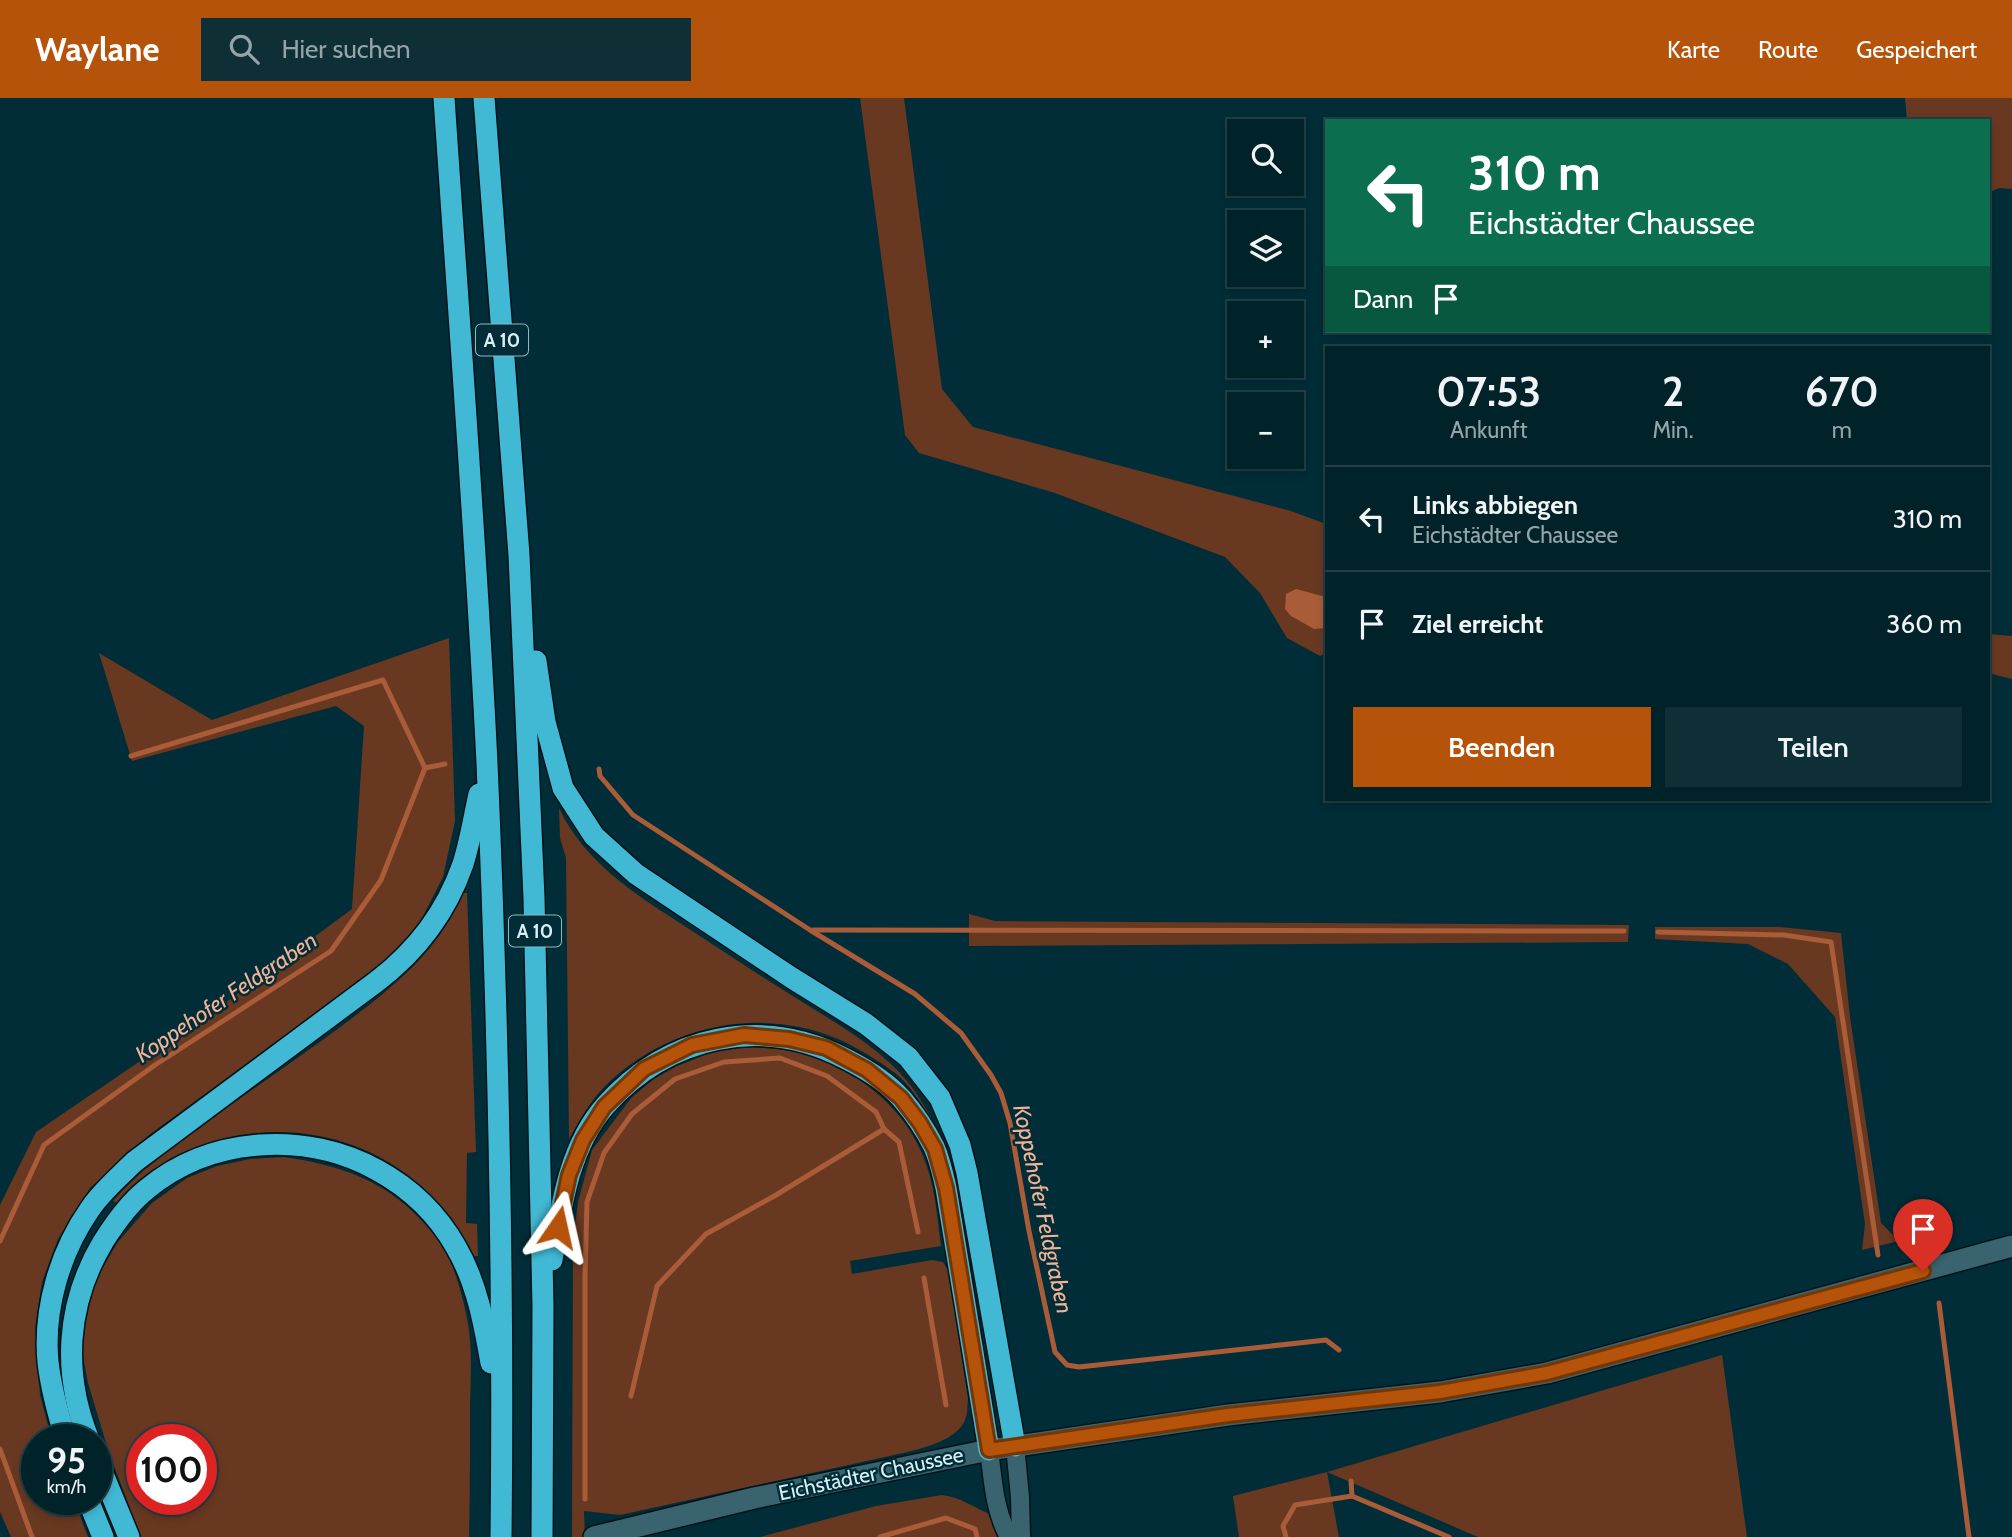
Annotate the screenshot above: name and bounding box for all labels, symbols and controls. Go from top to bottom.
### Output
search box [201,18,691,81]
text: Waylane [35,29,159,69]
icon: search [225,30,263,68]
text: Hier suchen [281,33,411,65]
text: Karte [1667,35,1720,64]
text: Route [1758,35,1818,64]
text: Gespeichert [1856,35,1977,64]
map controls [1227,119,1304,469]
button: search [1227,119,1304,196]
text: 310 m [1468,143,1601,202]
icon: left [1353,147,1444,238]
text: Eichstädter Chaussee [1468,203,1755,242]
button: layers [1227,210,1304,287]
icon: arrive [1427,280,1465,318]
text: Dann [1353,283,1413,315]
button: + [1227,301,1304,378]
road number: A 10 [476,324,528,356]
text: 07:53 [1436,365,1541,417]
text: 2 [1662,365,1684,417]
text: 670 [1805,365,1879,417]
button: − [1227,392,1304,469]
text: Ankunft [1450,416,1528,444]
text: Min. [1653,416,1693,444]
text: m [1832,416,1852,444]
text: Links abbiegen [1412,489,1578,521]
icon: left [1353,500,1391,538]
text: 310 m [1893,503,1962,535]
text: Eichstädter Chaussee [1412,521,1618,549]
icon: arrive [1353,605,1391,643]
text: Ziel erreicht [1412,608,1543,640]
text: 360 m [1886,608,1962,640]
button: Beenden [1353,707,1651,787]
button: Teilen [1665,707,1962,787]
road number: A 10 [509,916,561,946]
water label: Koppehofer Feldgraben [130,926,322,1068]
water label: Koppehofer Feldgraben [1007,1102,1079,1316]
position arrow [521,1190,595,1264]
pin [1893,1199,1953,1271]
icon: arrive [1904,1210,1942,1248]
speed limit sign: 100 [126,1424,217,1515]
text: 95 [47,1439,86,1482]
street label: Eichstädter Chaussee [776,1442,966,1505]
text: km/h [47,1476,86,1498]

